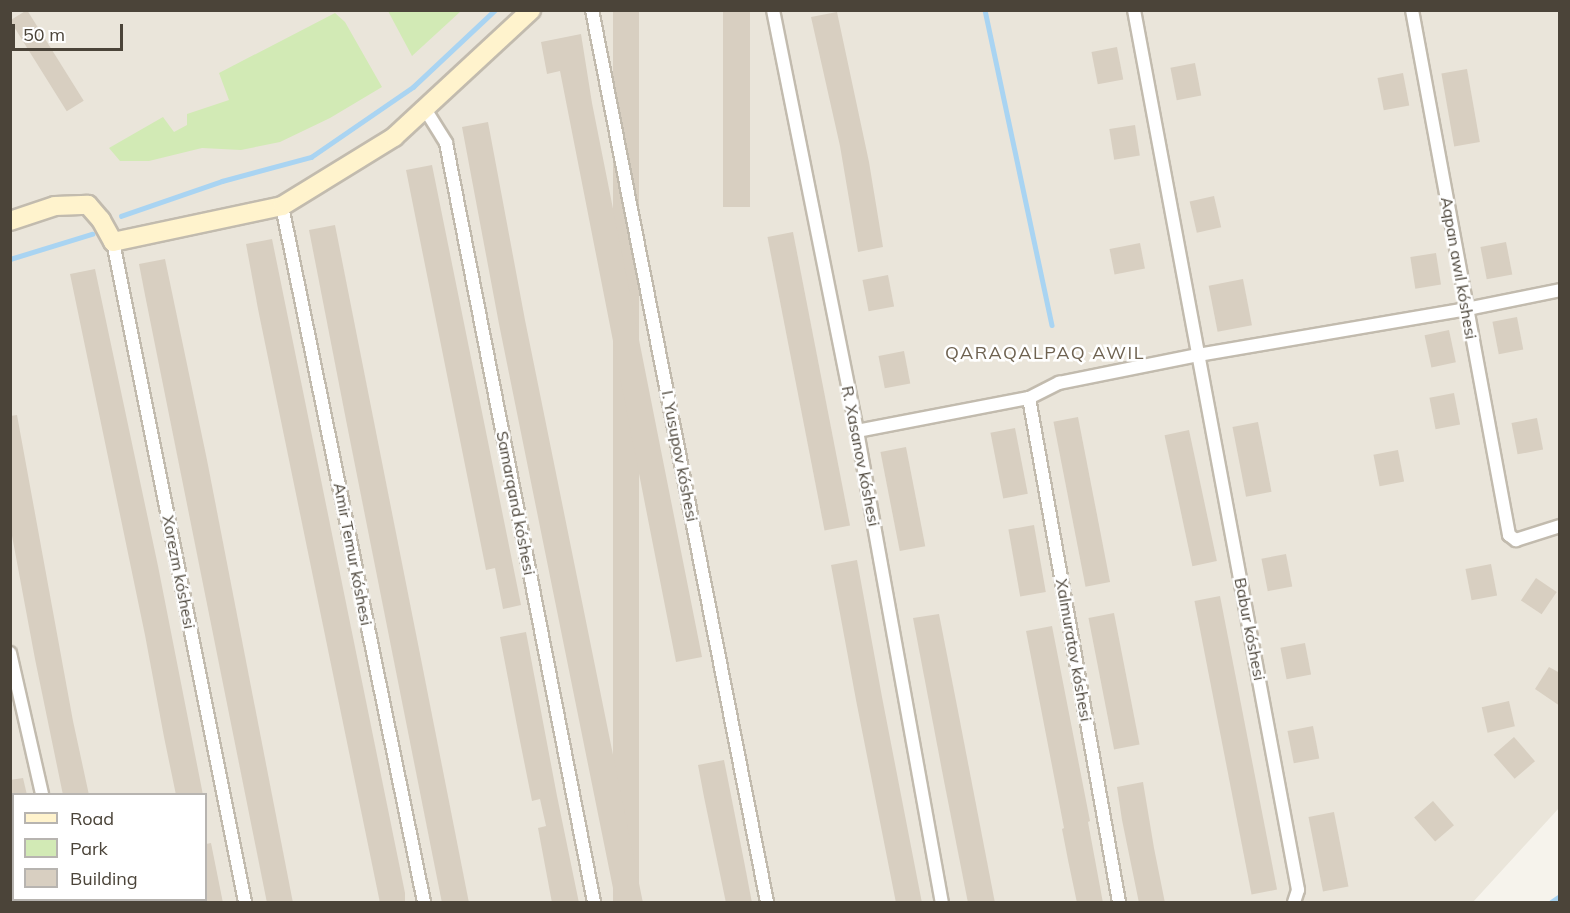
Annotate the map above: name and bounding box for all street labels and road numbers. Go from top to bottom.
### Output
street label: Aqpan awıl kóshesi [1437,195,1481,341]
street label: R. Xasanov kóshesi [838,384,884,528]
street label: I. Yusupov kóshesi [658,389,702,523]
street label: Samarqand kóshesi [493,429,539,577]
street label: Amir Temur kóshesi [330,481,376,627]
street label: Xorezm kóshesi [159,514,199,630]
street label: Babur kóshesi [1231,576,1269,682]
street label: Xalmuratov kóshesi [1052,577,1096,723]

